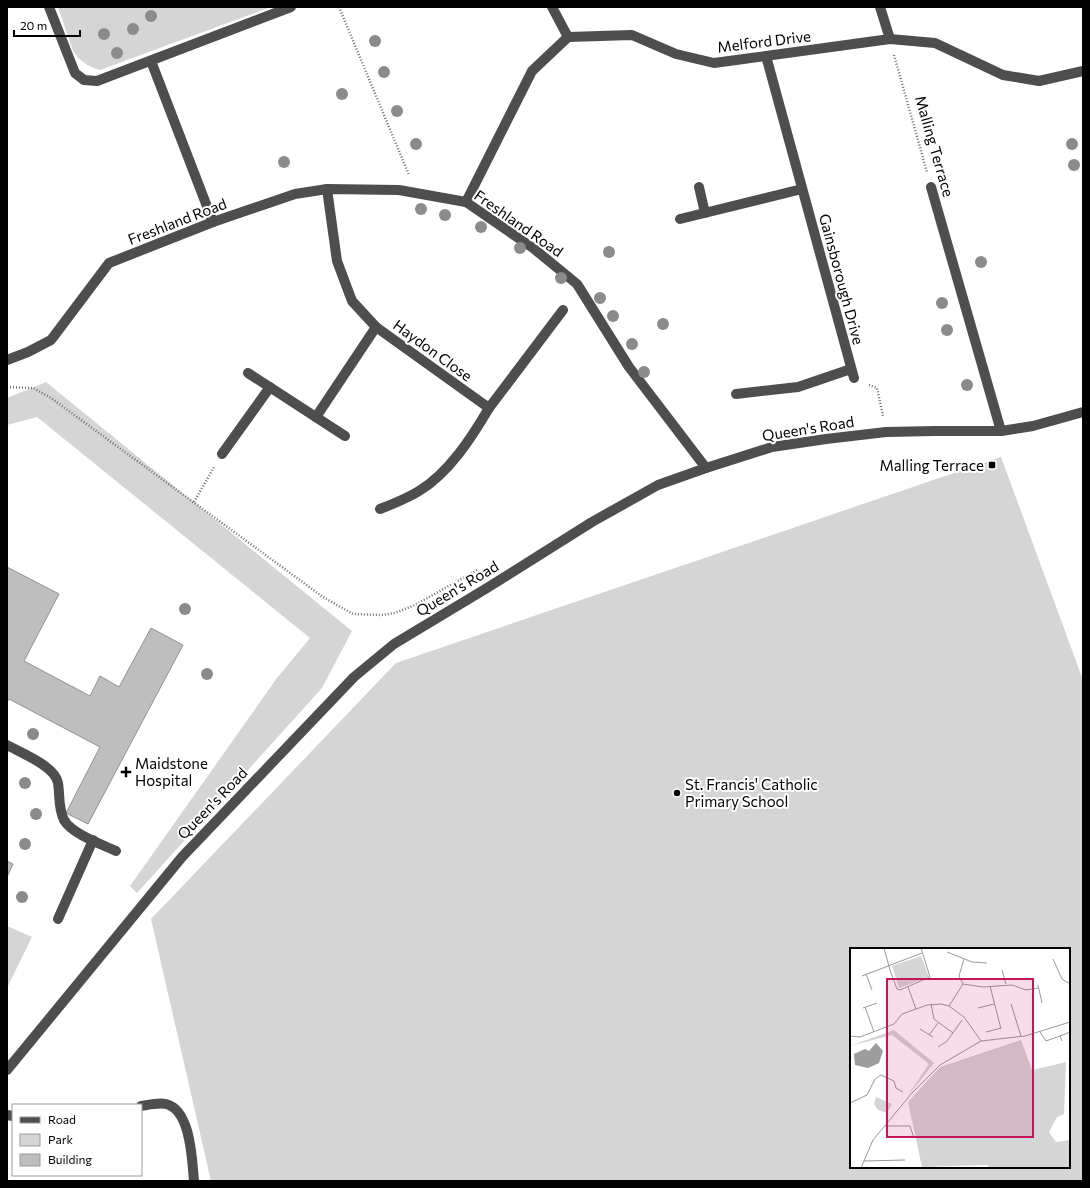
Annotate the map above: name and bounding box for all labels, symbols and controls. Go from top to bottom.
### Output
scale bar [14,12,80,38]
text: 20 m [20,18,47,32]
street label: Melford Drive [716,26,812,56]
street label: Malling Terrace [912,93,958,199]
street label: Freshland Road [471,186,567,260]
street label: Freshland Road [125,194,229,248]
street label: Gainsborough Drive [816,212,868,347]
street label: Haydon Close [390,315,476,385]
street label: Queen's Road [761,412,855,444]
place label: Malling Terrace [879,456,984,474]
marker: Malling Terrace [987,460,997,470]
street label: Queen's Road [413,556,501,620]
place label: Maidstone Hospital [135,754,208,789]
street label: Queen's Road [173,763,251,843]
marker: Maidstone Hospital [120,766,132,778]
place label: St. Francis' Catholic Primary School [685,775,818,810]
marker: St. Francis' Catholic Primary School [672,788,682,798]
inset map [850,948,1070,1168]
legend [12,1104,142,1176]
text: Road [48,1112,76,1126]
text: Park [48,1132,74,1146]
text: Building [48,1152,92,1166]

